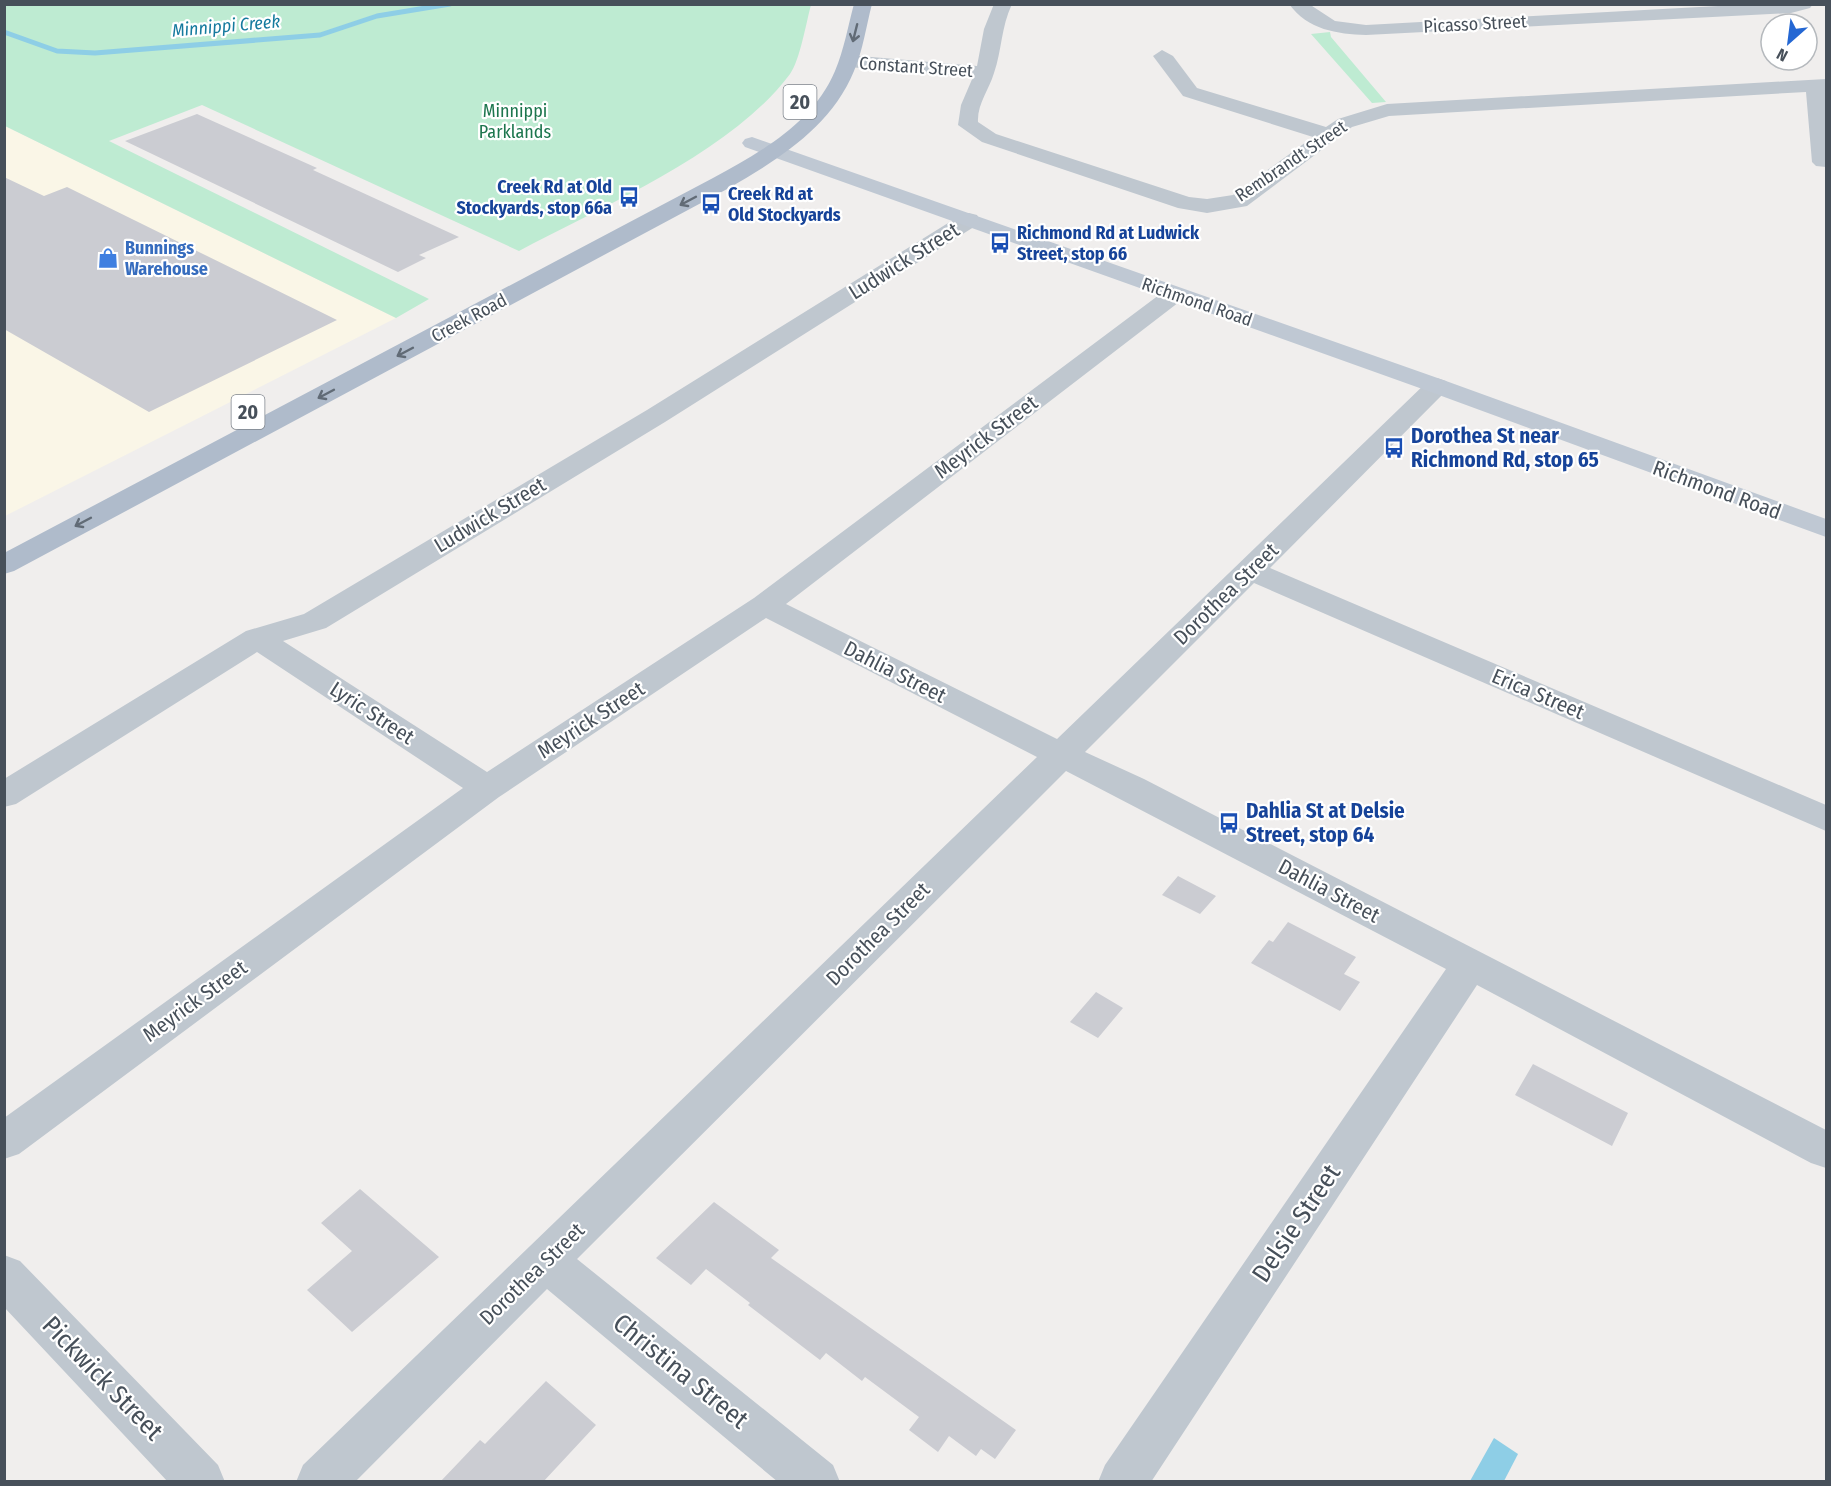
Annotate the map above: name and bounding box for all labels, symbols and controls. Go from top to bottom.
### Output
water label: Minnippi Creek [171,10,281,42]
street label: Picasso Street [1423,10,1527,38]
north arrow [1759,12,1819,72]
one-way arrow [849,23,861,42]
text: N [1773,44,1791,65]
street label: Constant Street [858,52,974,82]
road number: 20 [784,85,816,119]
park label: Minnippi Parklands [479,100,551,143]
street label: Rembrandt Street [1231,115,1351,206]
place label: Creek Rd at Old Stockyards, stop 66a [456,176,612,219]
place label: Creek Rd at Old Stockyards [728,183,841,226]
bus stop icon: Creek Rd at Old Stockyards, stop 66a [617,185,641,209]
bus stop icon: Creek Rd at Old Stockyards [699,192,723,216]
one-way arrow [679,196,697,207]
street label: Ludwick Street [844,217,964,305]
place label: Richmond Rd at Ludwick Street, stop 66 [1017,222,1200,265]
bus stop icon: Richmond Rd at Ludwick Street, stop 66 [988,231,1012,255]
place label: Bunnings Warehouse [125,237,208,280]
shop icon: Bunnings Warehouse [96,246,120,270]
street label: Richmond Road [1139,273,1255,331]
street label: Creek Road [427,289,511,347]
one-way arrow [397,346,414,358]
one-way arrow [317,389,335,400]
street label: Meyrick Street [929,390,1043,484]
road number: 20 [232,395,264,429]
place label: Dorothea St near Richmond Rd, stop 65 [1411,423,1599,473]
bus stop icon: Dorothea St near Richmond Rd, stop 65 [1382,436,1406,460]
street label: Richmond Road [1649,455,1785,525]
street label: Ludwick Street [429,471,551,558]
one-way arrow [75,517,93,528]
street label: Dorothea Street [1168,537,1284,651]
street label: Dahlia Street [840,635,950,709]
street label: Erica Street [1488,663,1588,725]
street label: Lyric Street [325,676,419,750]
street label: Meyrick Street [533,676,650,764]
place label: Dahlia St at Delsie Street, stop 64 [1246,798,1405,848]
bus stop icon: Dahlia St at Delsie Street, stop 64 [1217,811,1241,835]
street label: Dahlia Street [1274,853,1384,929]
street label: Dorothea Street [821,877,935,991]
street label: Meyrick Street [138,954,252,1048]
street label: Delsie Street [1246,1158,1347,1288]
street label: Dorothea Street [474,1217,590,1331]
street label: Christina Street [607,1307,755,1436]
street label: Pickwick Street [36,1310,170,1447]

